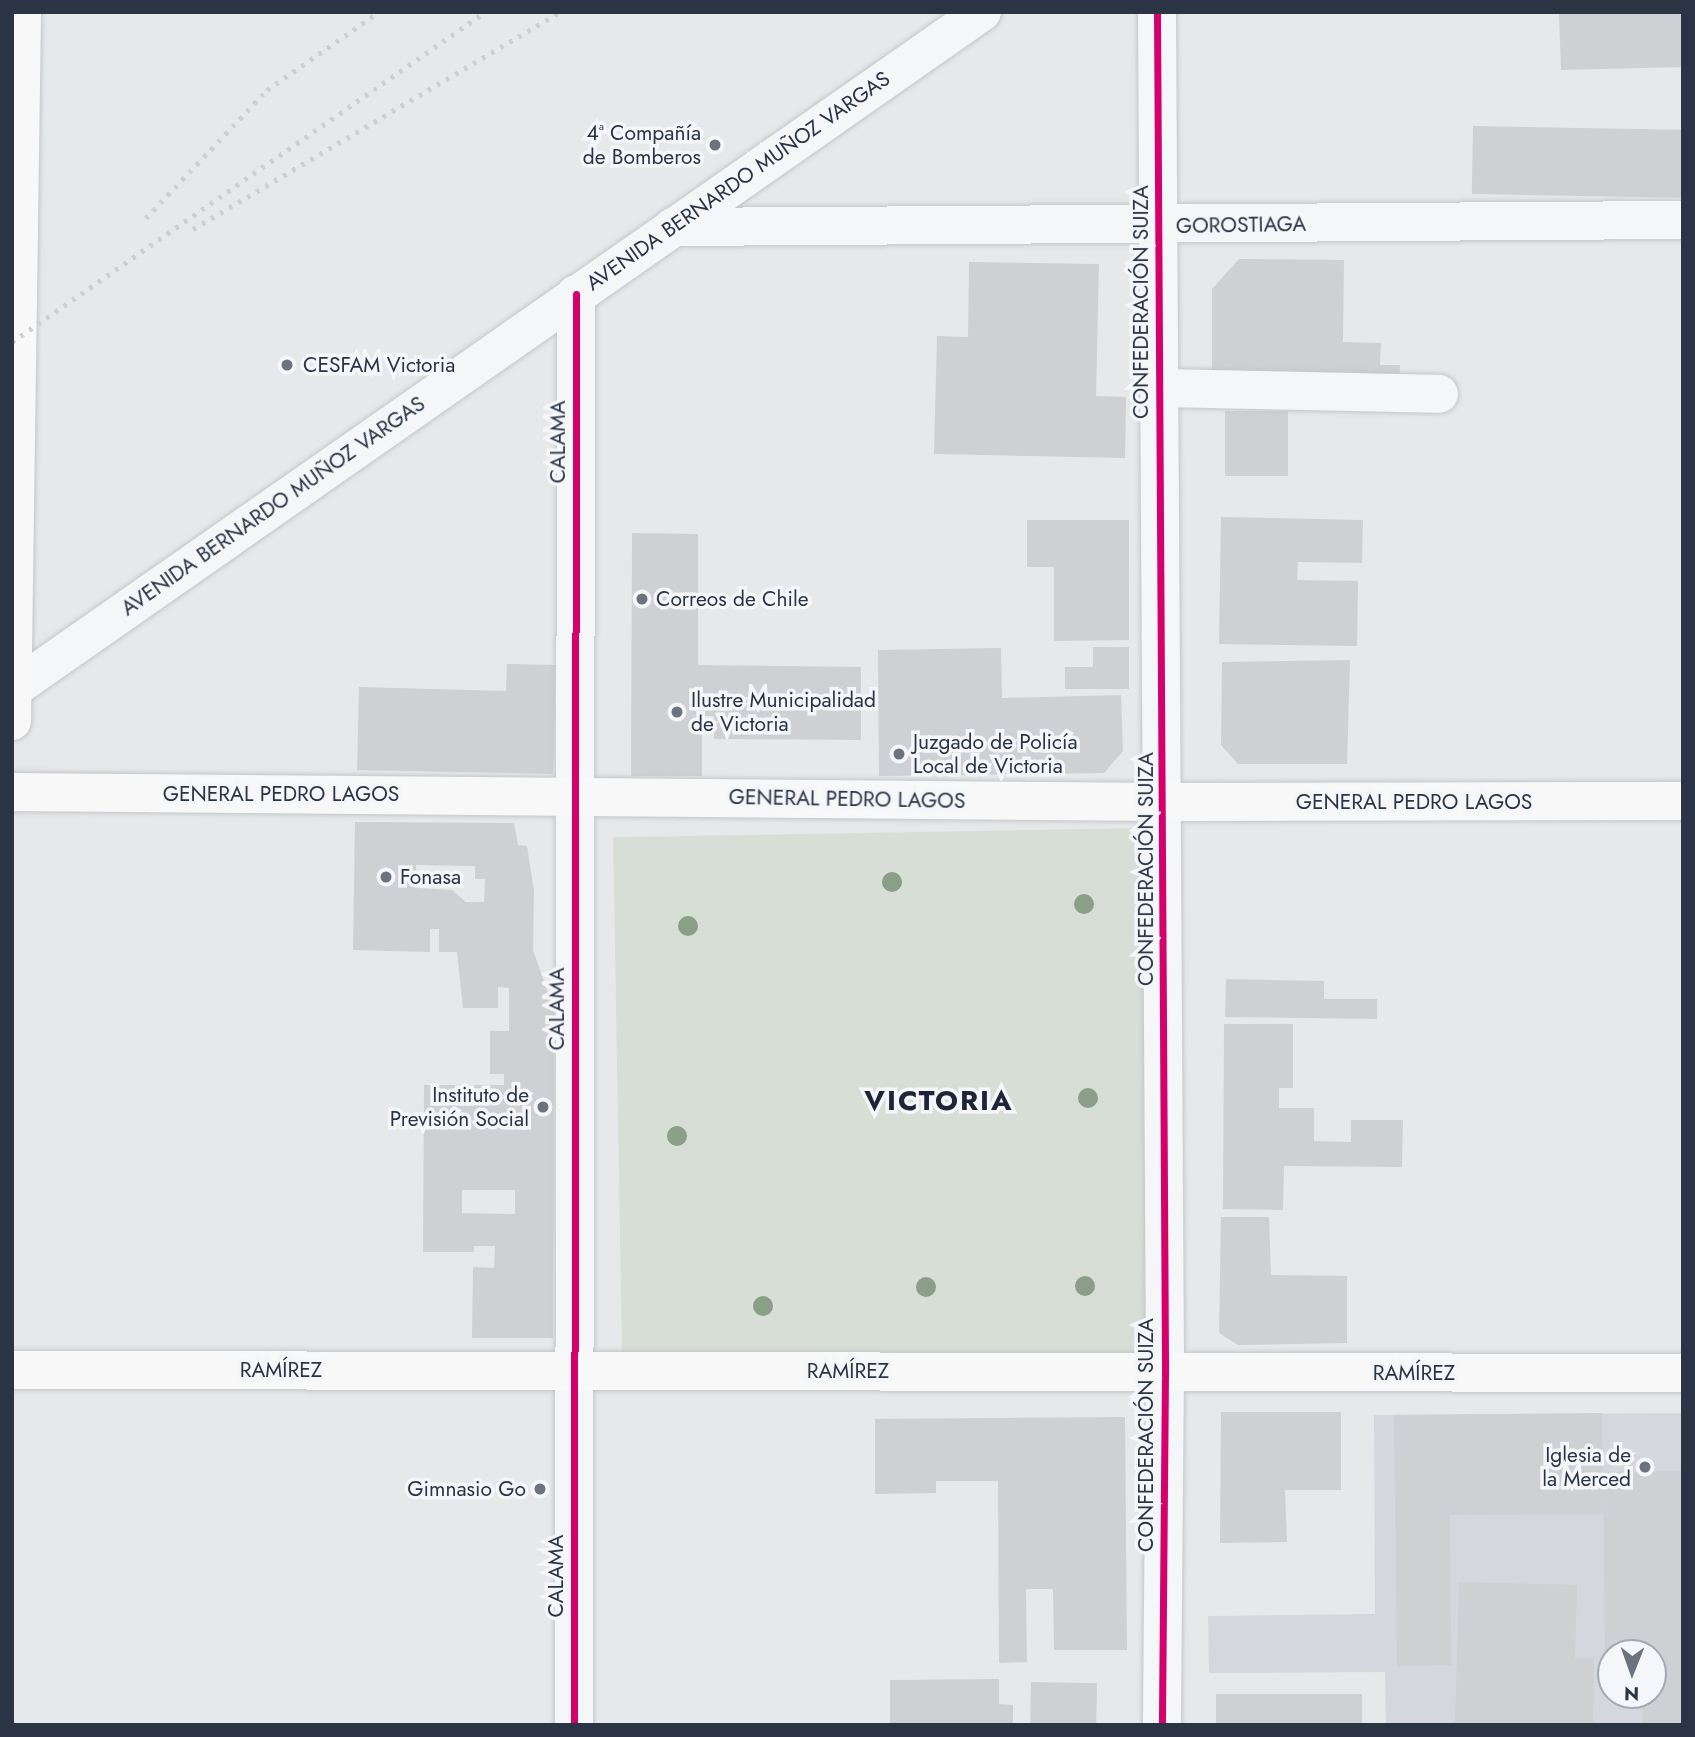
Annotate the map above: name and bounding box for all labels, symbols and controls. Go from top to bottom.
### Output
street label: AVENIDA BERNARDO MUÑOZ VARGAS [581,66,895,296]
place label: 4ª Compañía de Bomberos [583,120,701,170]
marker: 4ª Compañía de Bomberos [707,137,723,153]
street label: CONFEDERACIÓN SUIZA [1128,185,1154,419]
street label: GOROSTIAGA [1176,211,1306,239]
place label: CESFAM Victoria [303,352,455,378]
marker: CESFAM Victoria [277,355,297,375]
street label: AVENIDA BERNARDO MUÑOZ VARGAS [116,391,430,621]
street label: CALAMA [545,401,571,483]
place label: Correos de Chile [656,586,809,612]
marker: Correos de Chile [634,591,650,607]
place label: Ilustre Municipalidad de Victoria [691,687,876,737]
marker: Ilustre Municipalidad de Victoria [669,704,685,720]
place label: Juzgado de Policía Local de Victoria [913,729,1078,779]
marker: Juzgado de Policía Local de Victoria [891,746,907,762]
street label: CONFEDERACIÓN SUIZA [1133,752,1159,986]
street label: GENERAL PEDRO LAGOS [163,781,399,807]
street label: GENERAL PEDRO LAGOS [728,784,966,814]
street label: GENERAL PEDRO LAGOS [1296,789,1532,815]
place label: Fonasa [400,864,461,890]
marker: Fonasa [378,869,394,885]
street label: CALAMA [544,968,570,1050]
place label: Instituto de Previsión Social [390,1082,529,1132]
district label: VICTORIA [865,1084,1013,1118]
marker: Instituto de Previsión Social [535,1099,551,1115]
street label: CONFEDERACIÓN SUIZA [1133,1318,1159,1552]
street label: RAMÍREZ [240,1357,322,1383]
street label: RAMÍREZ [807,1358,889,1384]
street label: RAMÍREZ [1373,1360,1455,1386]
place label: Iglesia de la Merced [1542,1442,1631,1492]
marker: Iglesia de la Merced [1637,1459,1653,1475]
place label: Gimnasio Go [407,1476,526,1502]
marker: Gimnasio Go [532,1481,548,1497]
street label: CALAMA [543,1535,569,1617]
north arrow [1597,1639,1667,1709]
text: N [1624,1680,1639,1707]

